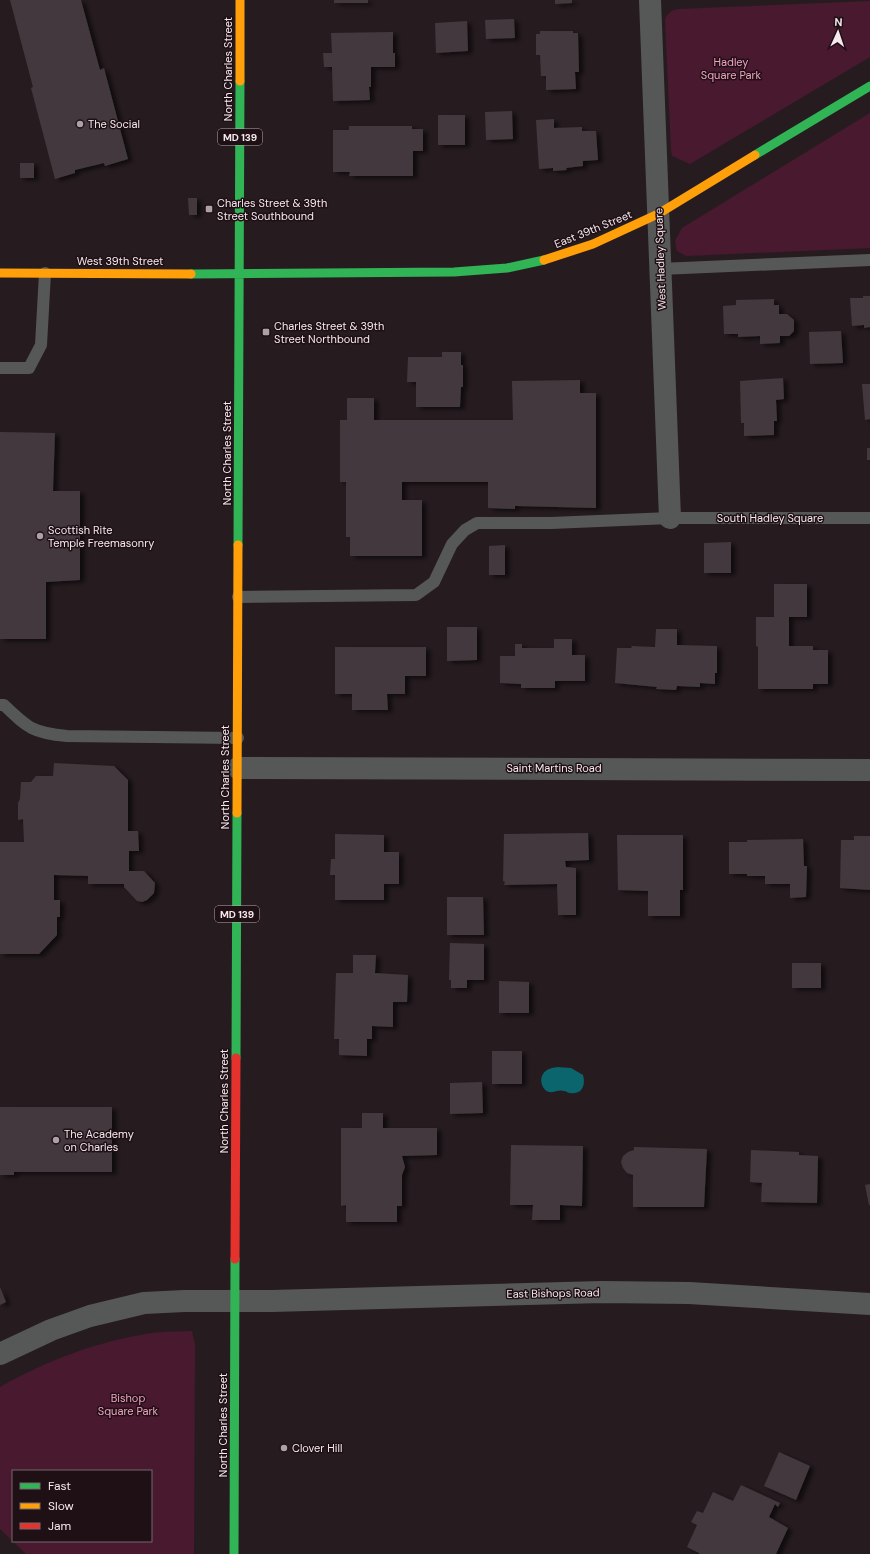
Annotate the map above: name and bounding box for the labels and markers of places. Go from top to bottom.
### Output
place label: The Social [88,117,140,131]
marker: The Social [75,119,85,129]
place label: Charles Street & 39th Street Southbound [217,196,327,223]
marker: Charles Street & 39th Street Southbound [204,204,214,214]
place label: Charles Street & 39th Street Northbound [274,319,384,346]
marker: Charles Street & 39th Street Northbound [261,327,271,337]
place label: Scottish Rite Temple Freemasonry [48,523,154,550]
marker: Scottish Rite Temple Freemasonry [35,531,45,541]
place label: The Academy on Charles [64,1127,134,1154]
marker: The Academy on Charles [51,1135,61,1145]
place label: Clover Hill [292,1441,342,1455]
marker: Clover Hill [279,1443,289,1453]

